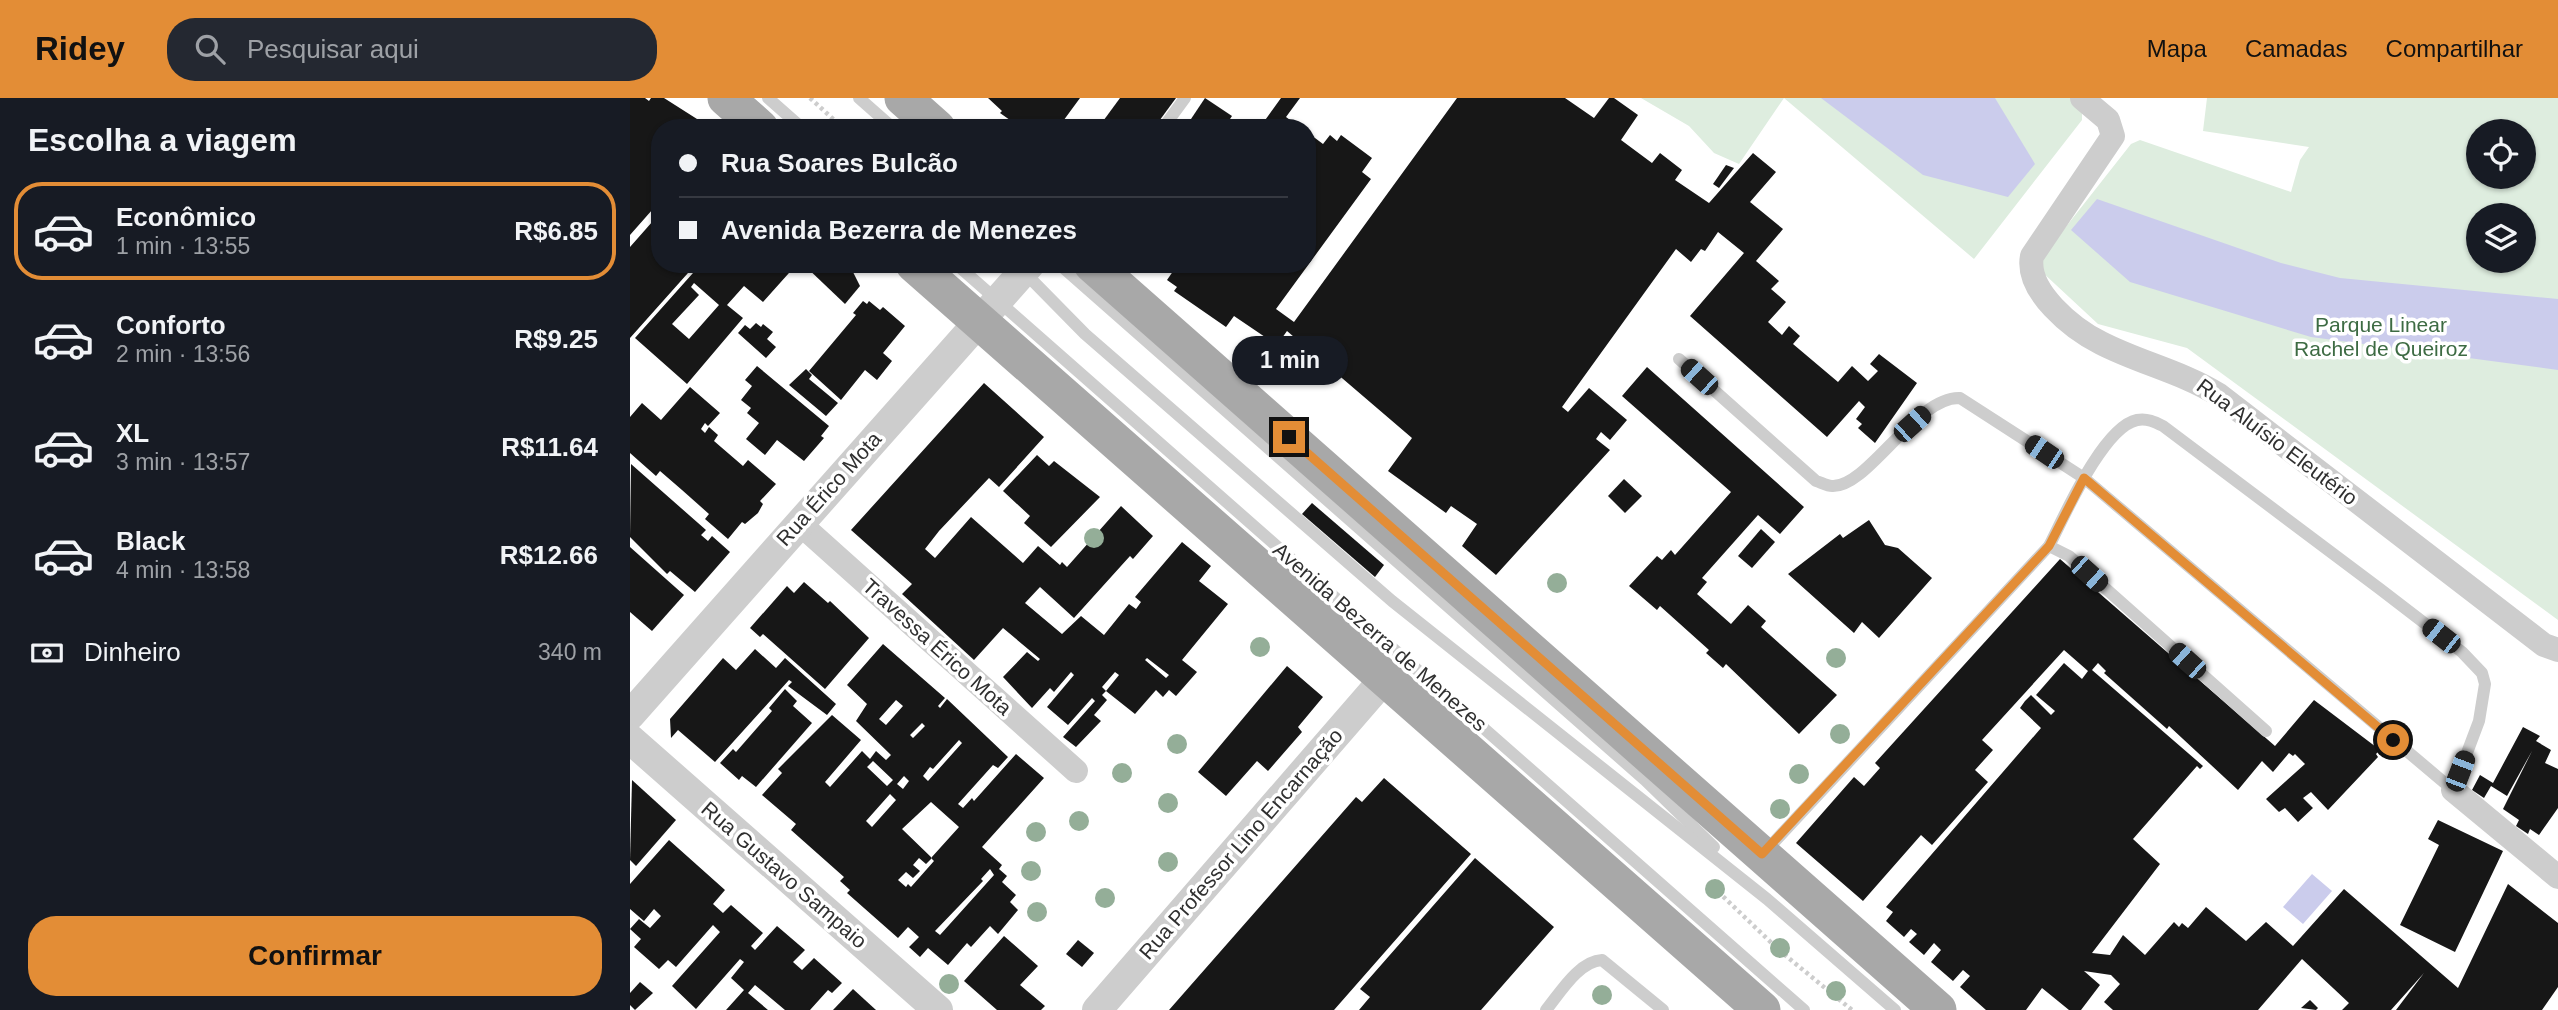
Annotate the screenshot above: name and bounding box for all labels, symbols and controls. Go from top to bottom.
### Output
search box [167,18,657,81]
text: Ridey [35,30,125,67]
icon: search [191,30,229,68]
text: Pesquisar aqui [247,34,419,64]
text: Mapa [2147,35,2207,62]
text: Camadas [2245,35,2348,62]
text: Compartilhar [2386,35,2523,62]
map controls [2466,119,2536,273]
button: locate [2466,119,2536,189]
text: Escolha a viagem [28,122,297,158]
text: Rua Soares Bulcão [721,148,958,178]
icon: car [32,200,95,263]
text: Econômico [116,202,256,232]
button: layers [2466,203,2536,273]
text: Avenida Bezerra de Menezes [721,215,1077,245]
text: R$6.85 [514,216,598,246]
text: 1 min · 13:55 [116,233,250,259]
icon: car [32,308,95,371]
text: Conforto [116,310,226,340]
park label: Parque Linear Rachel de Queiroz [2294,313,2468,360]
text: R$9.25 [514,324,598,354]
callout: 1 min [1231,336,1347,384]
text: 2 min · 13:56 [116,341,250,367]
text: 1 min [1260,347,1320,373]
car [1677,355,1722,399]
street label: Rua Aluísio Eleutério [2193,374,2362,509]
car [1890,402,1935,446]
icon: car [32,416,95,479]
text: XL [116,418,149,448]
route end [1273,421,1305,453]
street label: Rua Érico Mota [772,427,886,550]
text: R$11.64 [501,432,598,462]
car [2021,432,2068,472]
text: 3 min · 13:57 [116,449,250,475]
icon: car [32,524,95,587]
text: Black [116,526,185,556]
street label: Avenida Bezerra de Menezes [1269,538,1492,736]
text: R$12.66 [500,540,598,570]
car [2067,552,2112,596]
text: 4 min · 13:58 [116,557,250,583]
street label: Travessa Érico Mota [858,574,1017,720]
car [2418,615,2465,657]
icon: cash [28,634,66,672]
text: Dinheiro [84,637,181,667]
text: 340 m [538,639,602,665]
car [2165,639,2210,683]
street label: Rua Professor Lino Encarnação [1134,724,1347,964]
route start [2377,724,2409,756]
car [2443,748,2478,794]
street label: Rua Gustavo Sampaio [697,797,872,953]
button: Confirmar [28,916,602,996]

